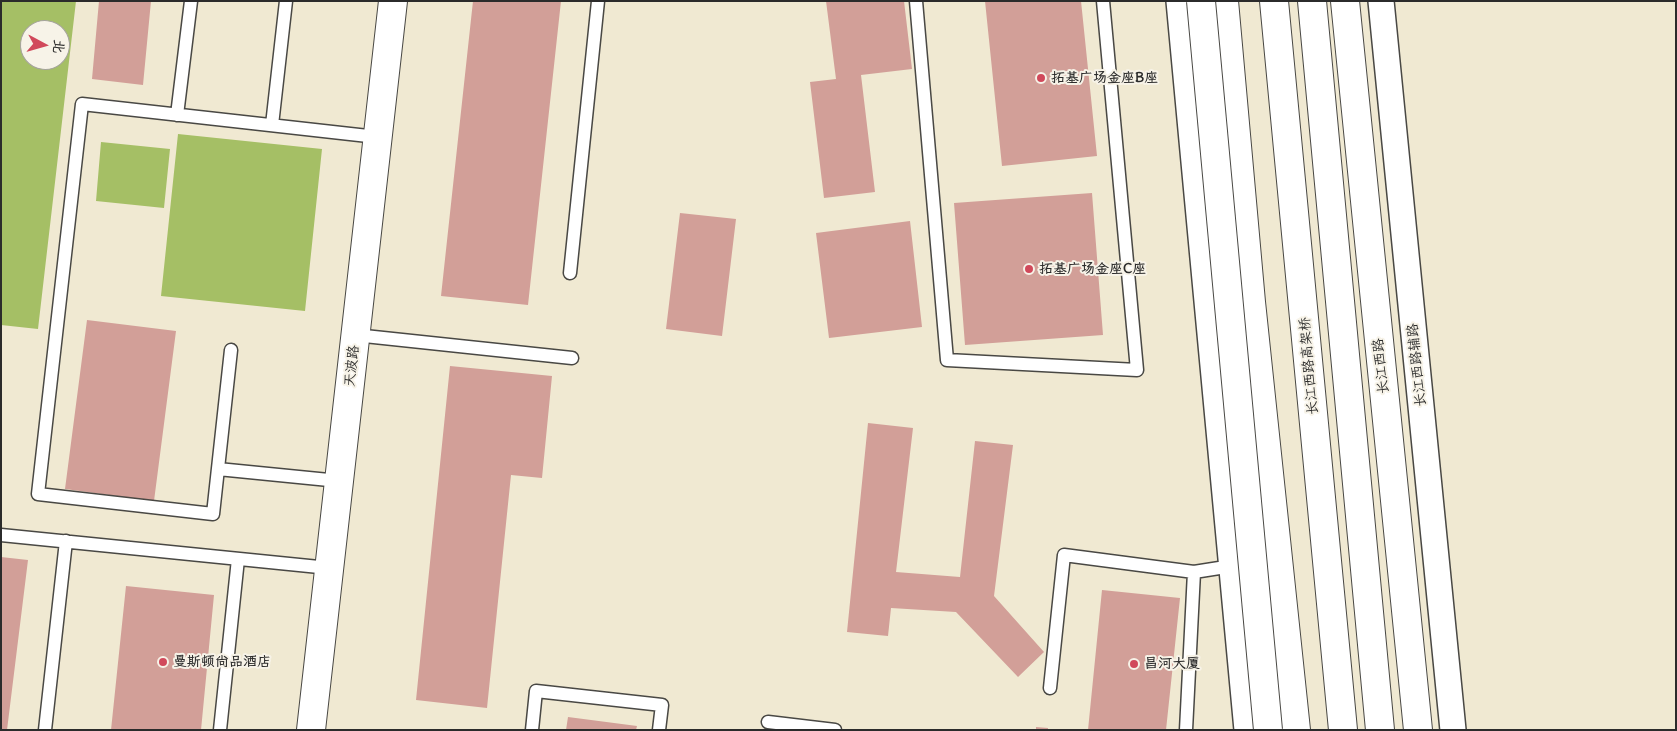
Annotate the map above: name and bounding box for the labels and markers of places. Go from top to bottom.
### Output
place label: 拓基广场金座B座 [1051,70,1158,86]
marker: 拓基广场金座B座 [1035,72,1047,84]
place label: 拓基广场金座C座 [1039,261,1146,277]
marker: 拓基广场金座C座 [1023,263,1035,275]
place label: 曼斯顿尚品酒店 [173,654,271,670]
marker: 曼斯顿尚品酒店 [157,656,169,668]
place label: 昌河大厦 [1144,656,1200,672]
marker: 昌河大厦 [1128,658,1140,670]

